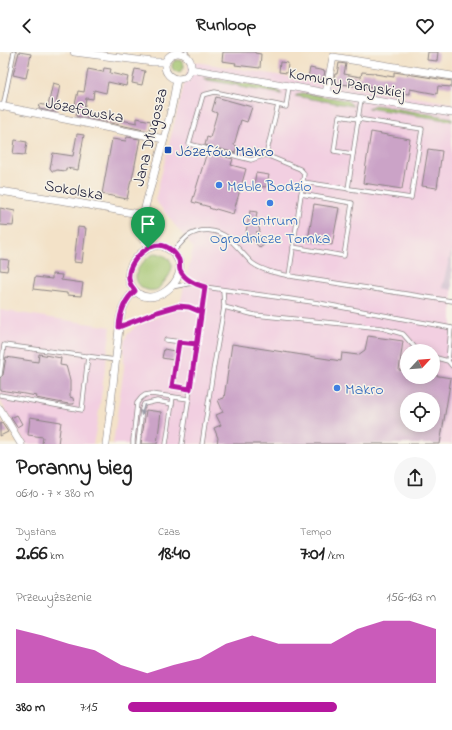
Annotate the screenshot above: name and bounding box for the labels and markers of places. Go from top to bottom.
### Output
place label: Józefów Makro [176,140,274,164]
marker: Józefów Makro [163,145,173,155]
place label: Meble Bodzio [227,175,312,199]
marker: Meble Bodzio [214,180,224,190]
marker: Centrum Ogrodnicze Tomka [265,198,275,208]
pin [131,207,165,248]
place label: Centrum Ogrodnicze Tomka [210,209,330,251]
place label: Makro [345,378,384,402]
marker: Makro [332,383,342,393]

